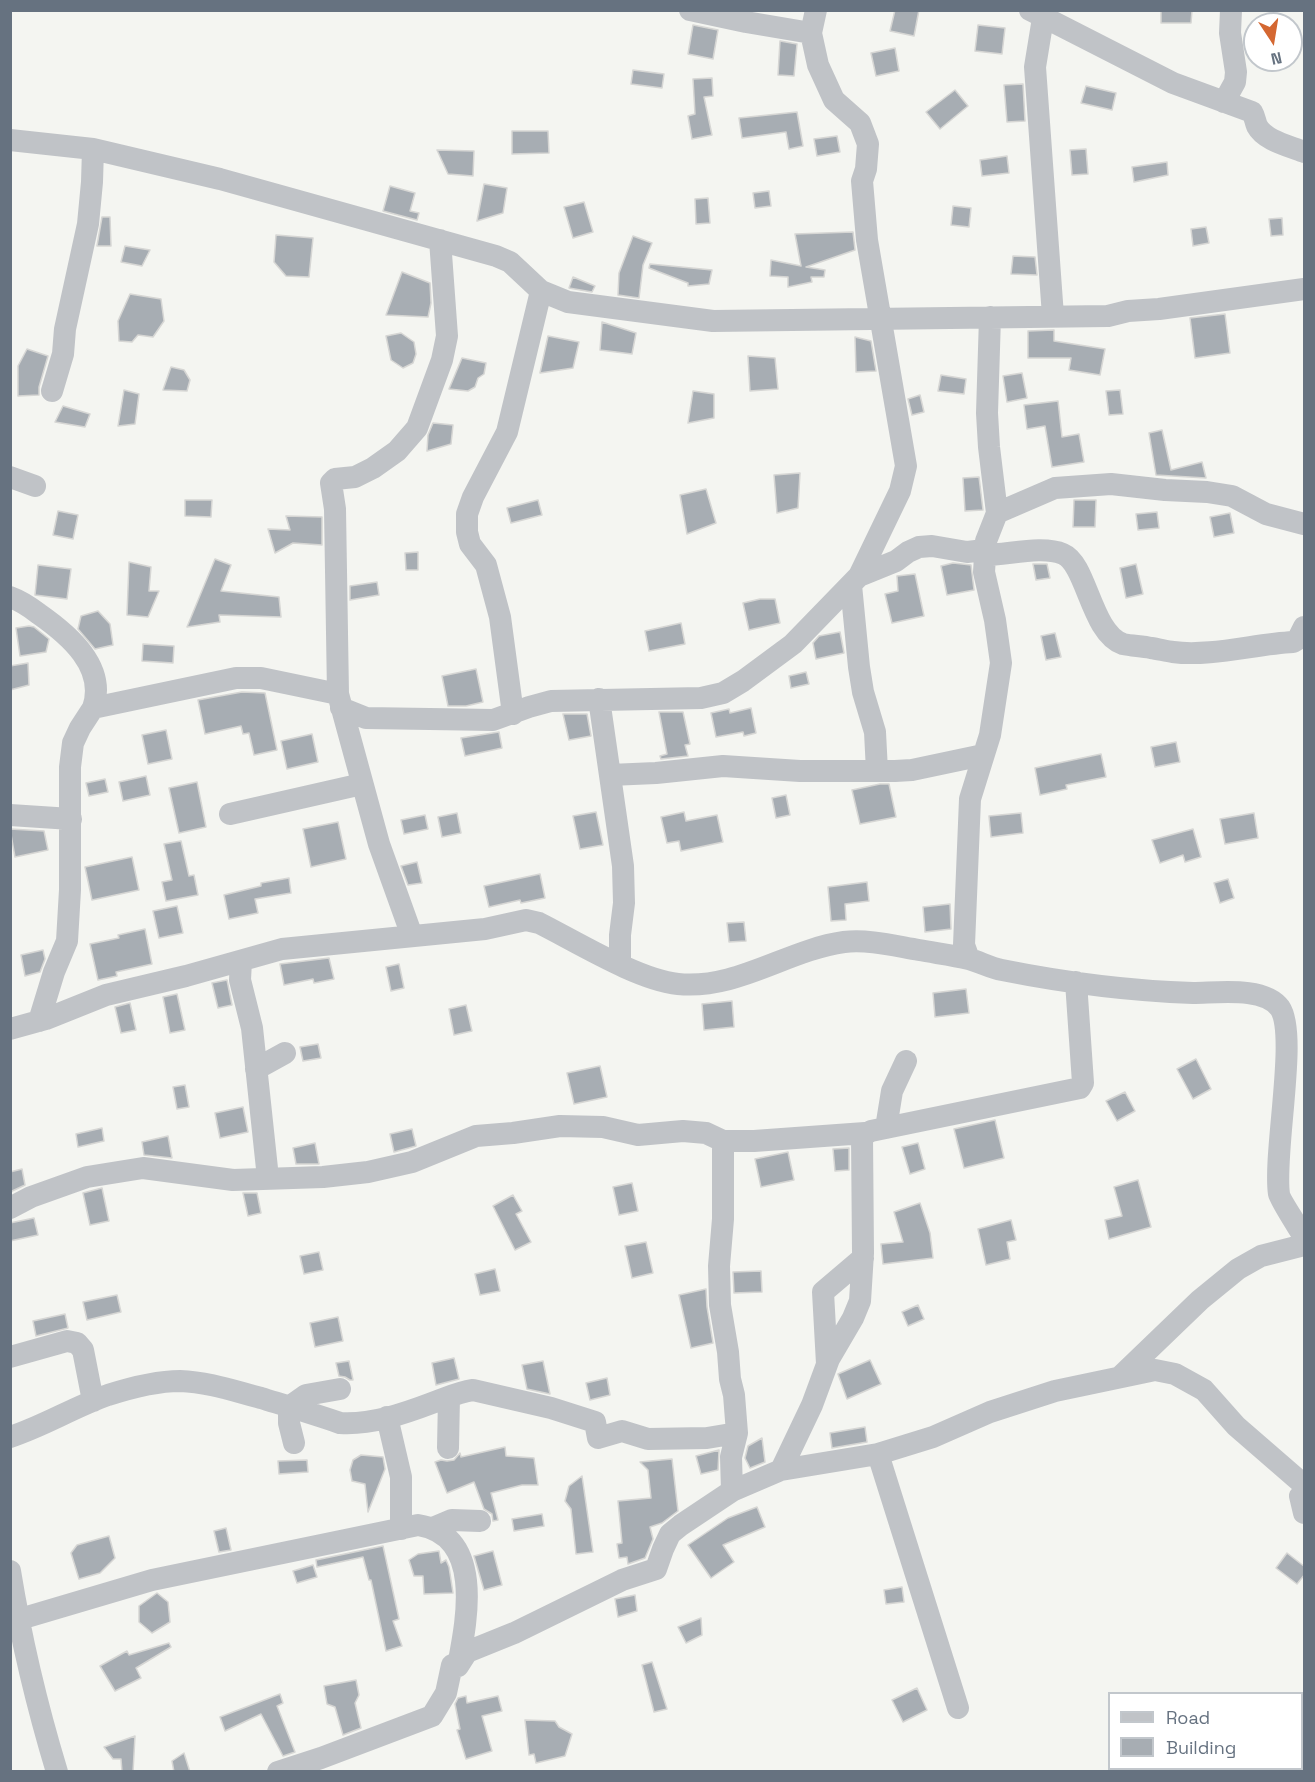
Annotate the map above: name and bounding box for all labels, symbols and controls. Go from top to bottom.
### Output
north arrow [1243,12,1303,72]
text: N [1269,47,1284,70]
legend [1108,1692,1303,1770]
text: Road [1166,1706,1210,1729]
text: Building [1166,1736,1236,1759]

